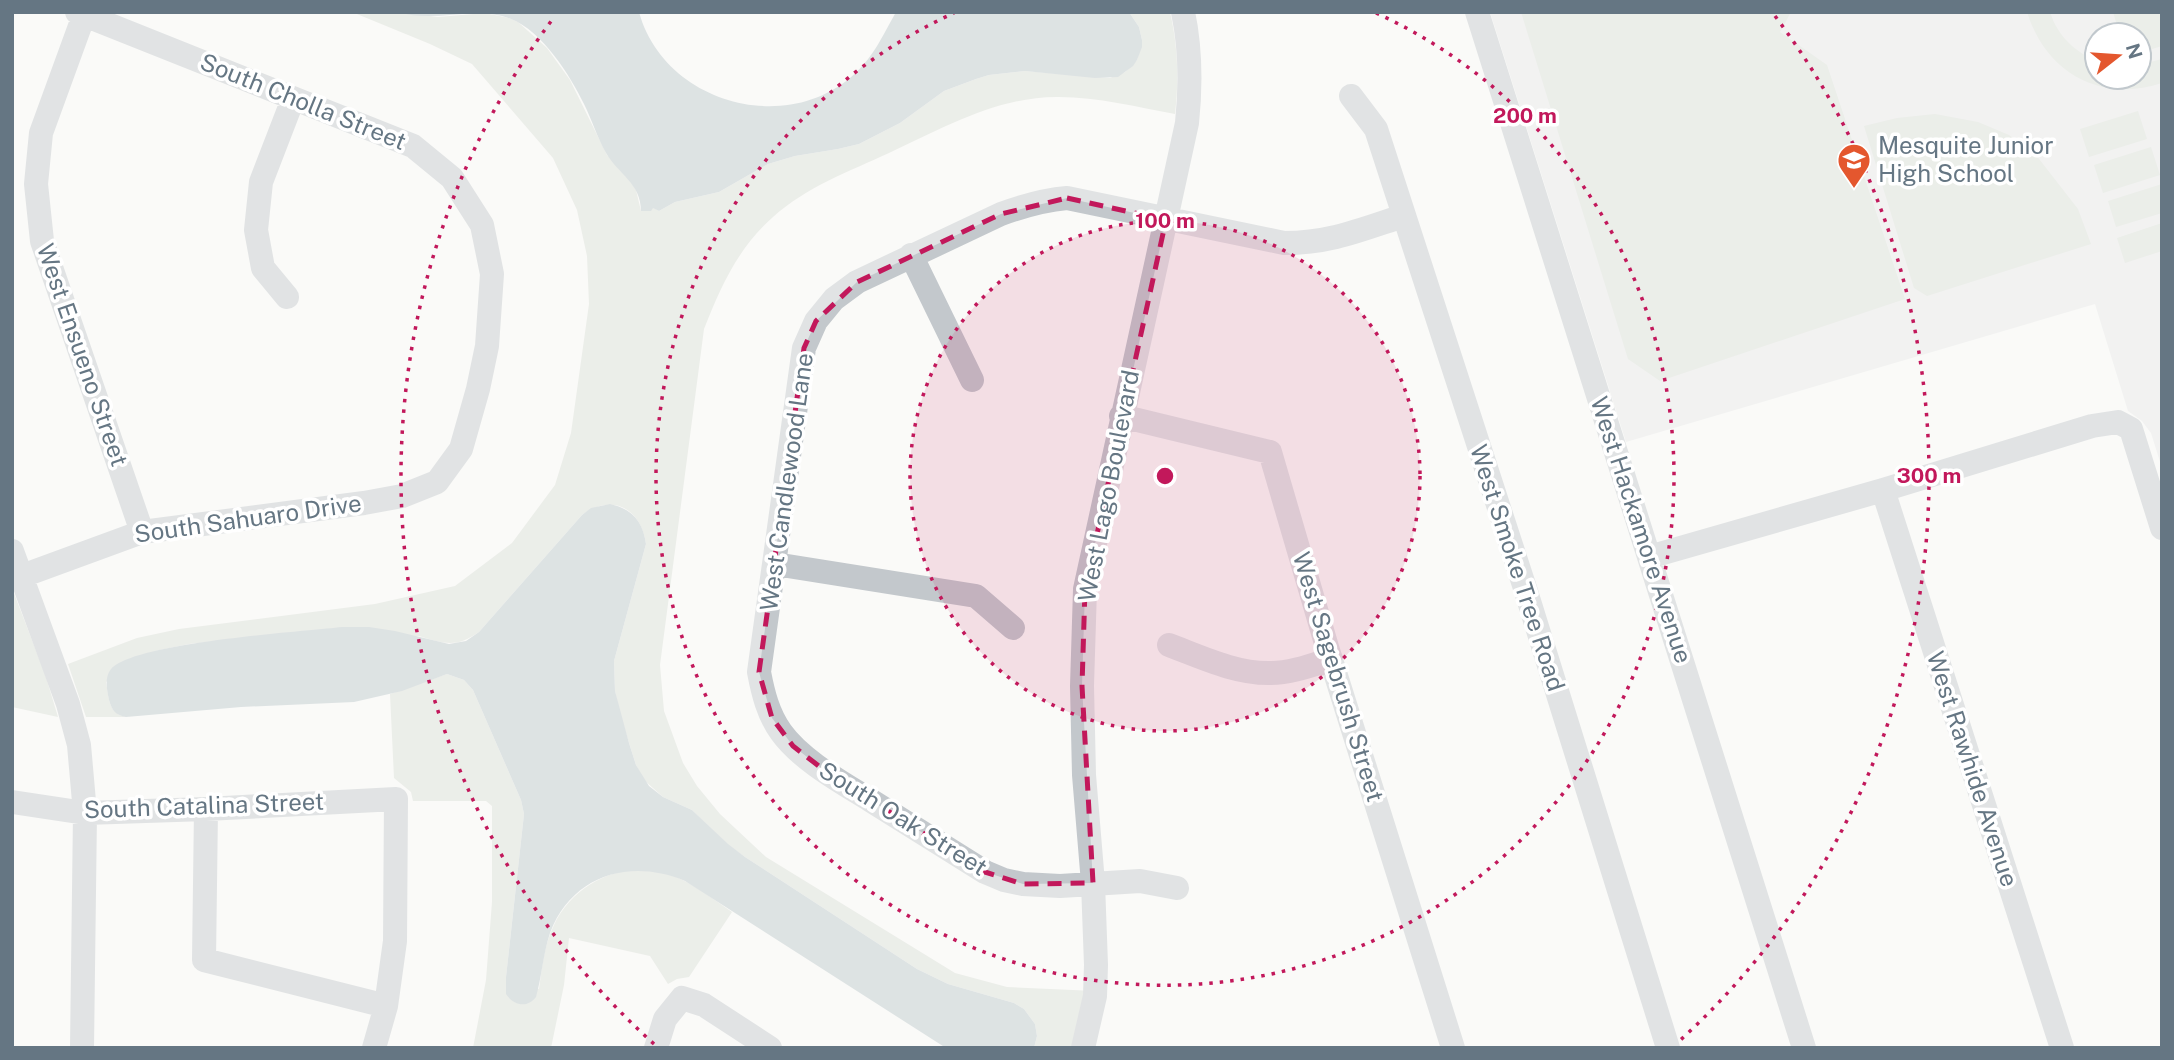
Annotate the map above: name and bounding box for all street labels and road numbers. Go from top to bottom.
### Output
street label: South Cholla Street [196,47,410,155]
street label: West Ensueno Street [32,240,134,470]
street label: West Candlewood Lane [754,351,818,613]
street label: West Lago Boulevard [1072,368,1144,604]
street label: West Hackamore Avenue [1586,393,1698,666]
street label: West Smoke Tree Road [1465,441,1571,694]
street label: South Sahuaro Drive [133,488,363,548]
street label: West Sagebrush Street [1288,549,1390,805]
street label: West Rawhide Avenue [1922,648,2024,890]
street label: South Oak Street [814,755,993,881]
street label: South Catalina Street [83,787,325,823]

